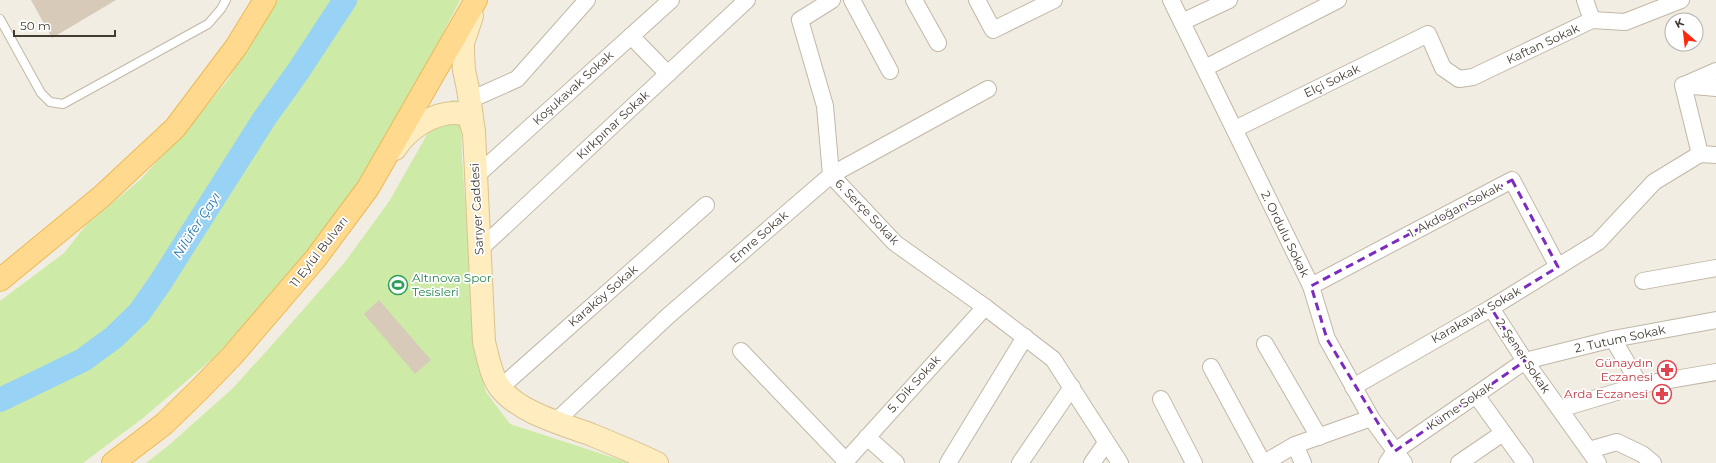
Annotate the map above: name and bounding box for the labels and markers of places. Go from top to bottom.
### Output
place label: Altınova Spor Tesisleri [412,270,492,299]
sports icon: Altınova Spor Tesisleri [387,274,409,296]
place label: Günaydın Eczanesi [1595,355,1653,384]
pharmacy icon: Günaydın Eczanesi [1656,359,1678,381]
pharmacy icon: Arda Eczanesi [1651,383,1673,405]
place label: Arda Eczanesi [1564,386,1648,401]

